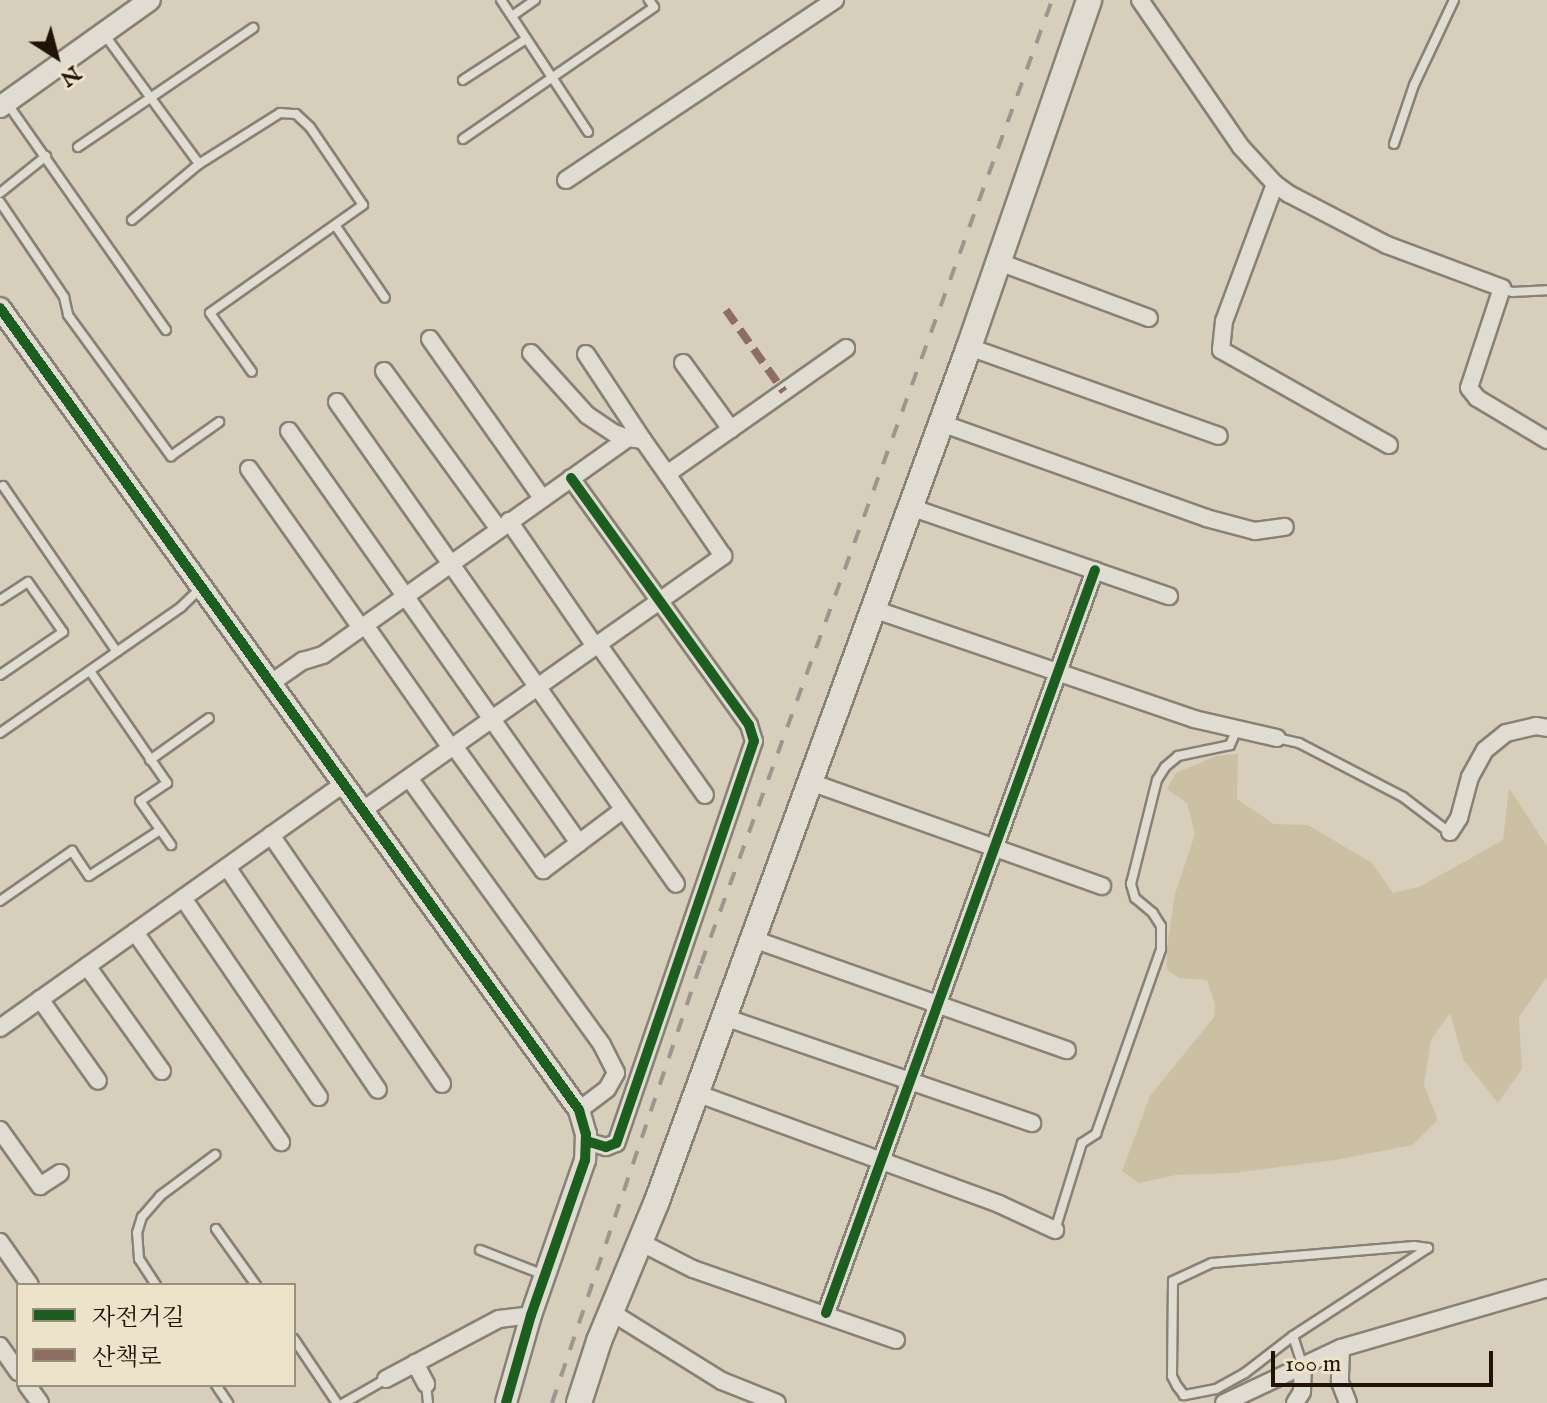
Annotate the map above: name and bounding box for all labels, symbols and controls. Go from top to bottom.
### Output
north arrow [16,16,96,96]
text: N [54,58,86,92]
legend [16,1283,296,1387]
text: 자전거길 [92,1303,185,1334]
scale bar [1275,1335,1497,1385]
text: 산책로 [92,1343,162,1374]
text: 100 m [1285,1349,1341,1380]

